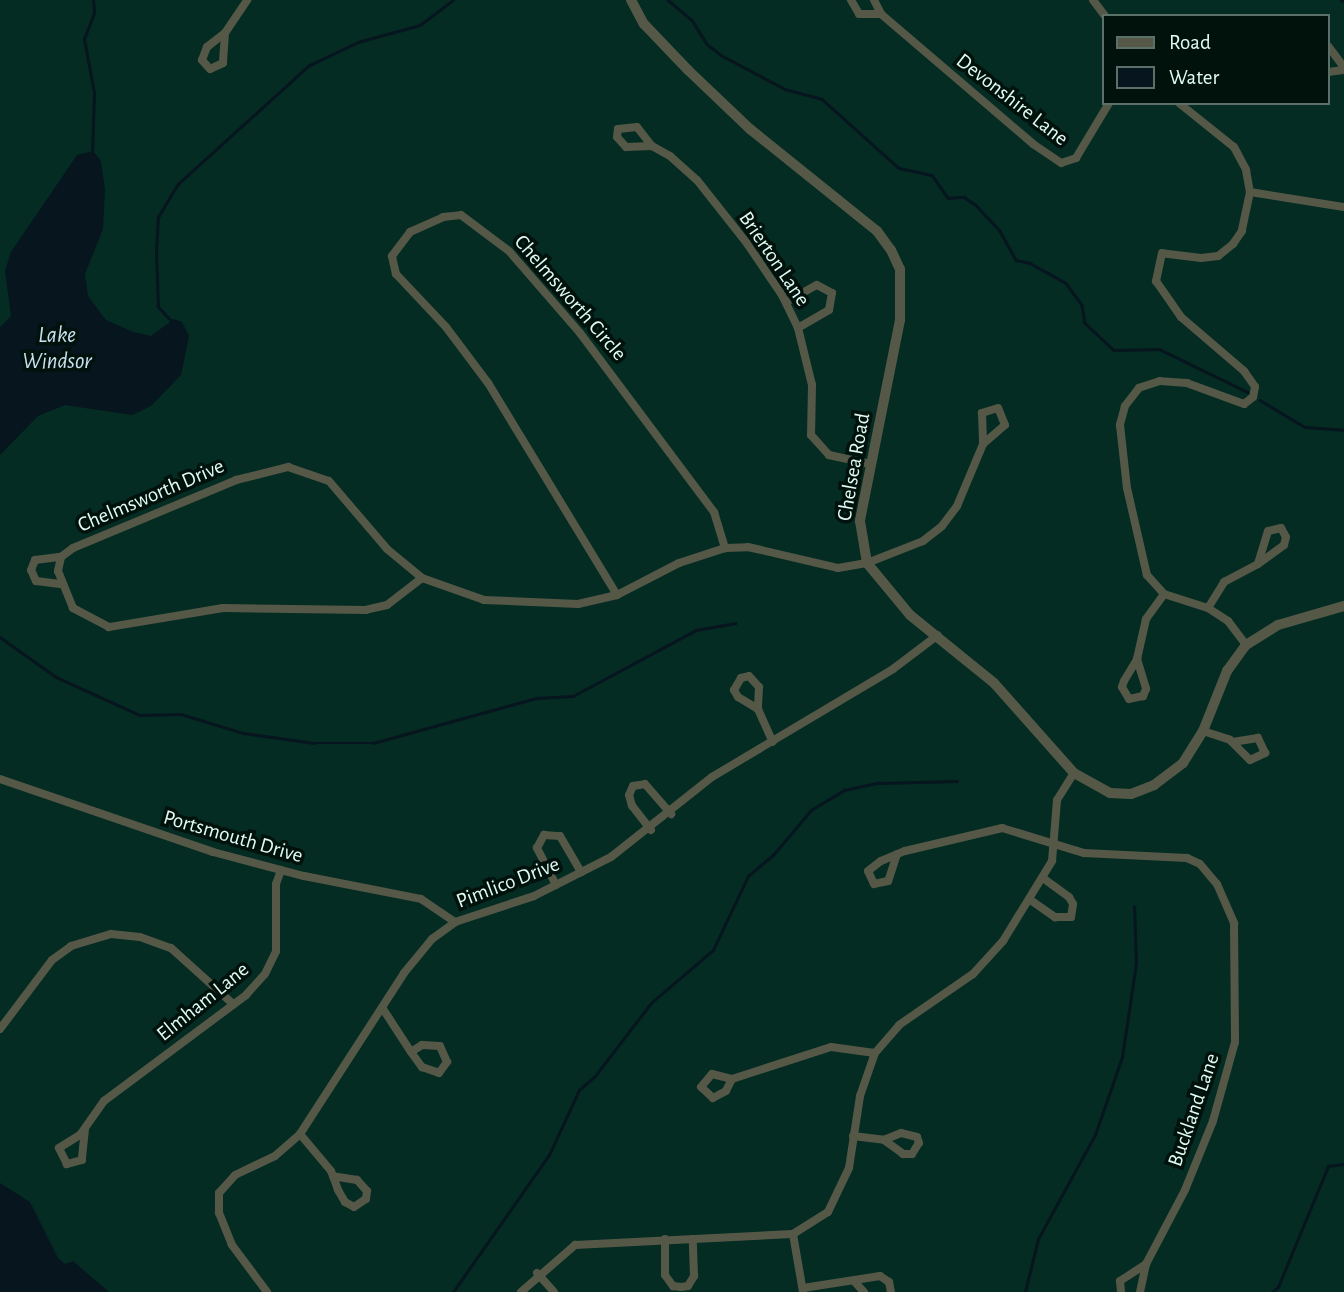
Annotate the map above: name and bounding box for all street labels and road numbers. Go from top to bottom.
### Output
street label: Devonshire Lane [951,48,1073,152]
street label: Brierton Lane [733,207,815,311]
street label: Chelmsworth Circle [508,230,632,366]
street label: Chelsea Road [832,411,876,523]
street label: Chelmsworth Drive [74,454,228,538]
street label: Portsmouth Drive [160,805,306,869]
street label: Pimlico Drive [453,852,563,914]
street label: Elmham Lane [152,957,254,1047]
street label: Buckland Lane [1163,1050,1225,1170]

